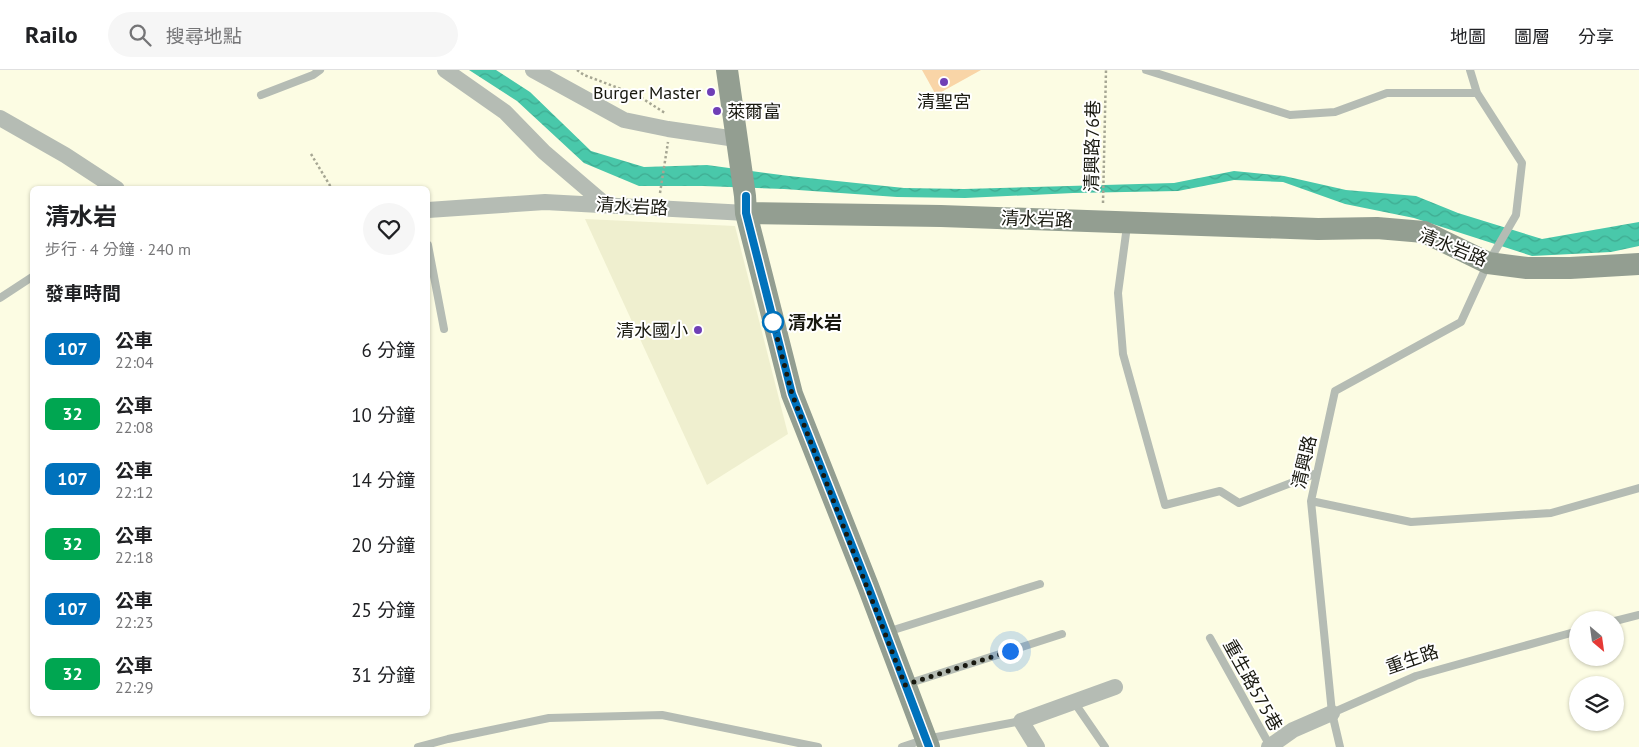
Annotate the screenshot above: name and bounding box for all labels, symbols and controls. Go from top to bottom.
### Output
search box [108,12,458,57]
text: Railo [25,19,78,50]
icon: search [126,21,154,49]
text: 搜尋地點 [166,24,242,48]
text: 地圖 [1450,25,1486,48]
text: 圖層 [1514,25,1550,48]
text: 分享 [1578,25,1614,48]
marker: 清聖宮 [938,76,950,88]
place label: Burger Master [593,81,701,104]
marker: Burger Master [705,86,717,98]
place label: 清聖宮 [917,90,971,113]
place label: 萊爾富 [727,100,781,123]
street label: 清興路76巷 [1080,100,1104,192]
marker: 萊爾富 [711,105,723,117]
street label: 清水岩路 [595,193,669,219]
text: 清水岩 [45,201,117,232]
button: heart [363,203,415,255]
street label: 清水岩路 [1001,206,1073,232]
street label: 清水岩路 [1415,223,1491,271]
text: 步行 · 4 分鐘 · 240 m [45,239,191,259]
text: 發車時間 [45,281,121,305]
marker: 清水岩 [762,311,784,333]
place label: 清水岩 [788,311,842,334]
place label: 清水國小 [616,319,688,342]
marker: 清水國小 [692,324,704,336]
text: 公車 [115,328,153,352]
text: 107 [57,337,88,360]
text: 6 分鐘 [362,338,415,362]
text: 22:04 [115,352,153,372]
text: 公車 [115,393,153,417]
text: 32 [62,402,83,425]
text: 10 分鐘 [351,403,415,427]
text: 22:08 [115,417,153,437]
street label: 清興路 [1287,433,1321,491]
text: 公車 [115,458,153,482]
text: 107 [57,467,88,490]
text: 14 分鐘 [351,468,415,492]
text: 22:12 [115,482,153,502]
text: 公車 [115,523,153,547]
text: 32 [62,532,83,555]
text: 20 分鐘 [351,533,415,557]
text: 22:18 [115,547,153,567]
text: 公車 [115,588,153,612]
text: 107 [57,597,88,620]
text: 25 分鐘 [351,598,415,622]
north arrow [1569,611,1624,666]
map controls [1569,611,1624,731]
text: 22:23 [115,612,153,632]
street label: 重生路575巷 [1218,635,1288,735]
your location [998,639,1023,664]
street label: 重生路 [1383,639,1441,679]
text: 公車 [115,653,153,677]
text: 32 [62,662,83,685]
text: 31 分鐘 [351,663,415,687]
button: layers [1569,676,1624,731]
text: 22:29 [115,677,153,697]

